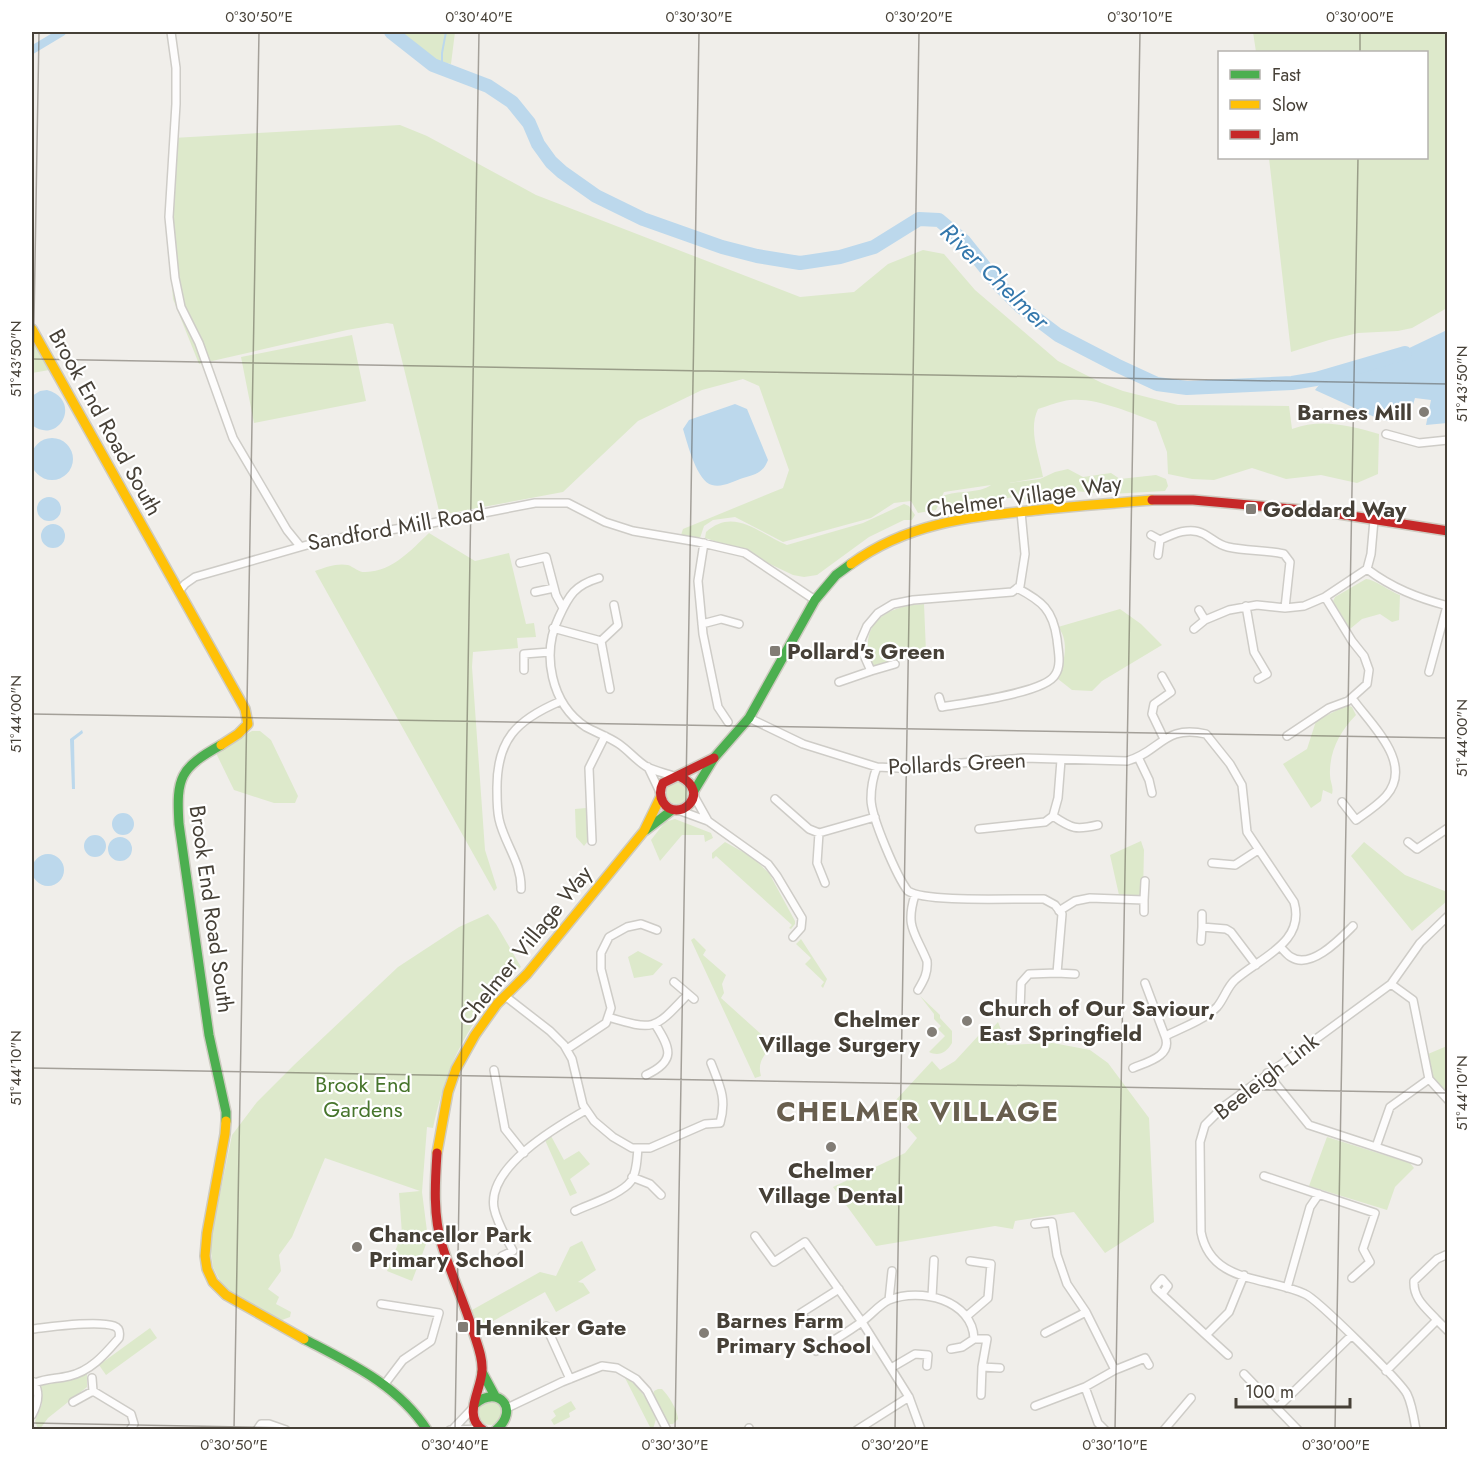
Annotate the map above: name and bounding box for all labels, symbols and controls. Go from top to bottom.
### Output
text: 0°30'50"E [225,6,293,28]
text: 0°30'40"E [445,6,513,28]
text: 0°30'30"E [665,6,733,28]
text: 0°30'20"E [885,6,953,28]
text: 0°30'10"E [1107,6,1173,28]
text: 0°30'00"E [1326,6,1394,28]
legend [1218,51,1428,159]
text: Fast [1272,62,1301,88]
text: Slow [1272,92,1309,118]
text: Jam [1270,122,1299,148]
water label: River Chelmer [933,215,1059,339]
text: 51°43'50"N [5,321,27,397]
street label: Brook End Road South [41,323,171,521]
text: 51°43'50"N [1451,346,1473,422]
place label: Barnes Mill [1297,396,1412,428]
marker: Barnes Mill [1417,405,1431,419]
street label: Chelmer Village Way [924,466,1124,526]
place label: Goddard Way [1263,493,1407,525]
street label: Sandford Mill Road [305,496,487,558]
marker: Goddard Way [1244,502,1258,516]
place label: Pollard's Green [787,635,945,667]
marker: Pollard's Green [768,644,782,658]
text: 51°44'00"N [5,675,27,753]
text: 51°44'00"N [1451,699,1473,777]
street label: Pollards Green [887,743,1027,783]
street label: Brook End Road South [182,803,242,1015]
street label: Chelmer Village Way [451,858,600,1032]
place label: Church of Our Saviour, East Springfield [979,992,1215,1049]
place label: Chelmer Village Surgery [758,1003,921,1060]
marker: Church of Our Saviour, East Springfield [960,1014,974,1028]
marker: Chelmer Village Surgery [925,1025,939,1039]
street label: Beeleigh Link [1207,1025,1325,1127]
text: 51°44'10"N [5,1030,27,1106]
text: 51°44'10"N [1451,1055,1473,1131]
park label: Brook End Gardens [315,1068,411,1125]
district label: CHELMER VILLAGE [776,1091,1060,1132]
marker: Chelmer Village Dental [824,1140,838,1154]
place label: Chelmer Village Dental [758,1154,903,1211]
place label: Chancellor Park Primary School [369,1218,532,1275]
marker: Chancellor Park Primary School [350,1240,364,1254]
place label: Barnes Farm Primary School [716,1304,871,1361]
place label: Henniker Gate [475,1311,626,1343]
marker: Henniker Gate [456,1320,470,1334]
marker: Barnes Farm Primary School [697,1326,711,1340]
scale bar [1236,1371,1350,1409]
text: 100 m [1245,1379,1294,1405]
text: 0°30'50"E [200,1434,268,1456]
text: 0°30'40"E [421,1434,489,1456]
text: 0°30'30"E [641,1434,709,1456]
text: 0°30'20"E [861,1434,929,1456]
text: 0°30'10"E [1082,1434,1148,1456]
text: 0°30'00"E [1302,1434,1370,1456]

